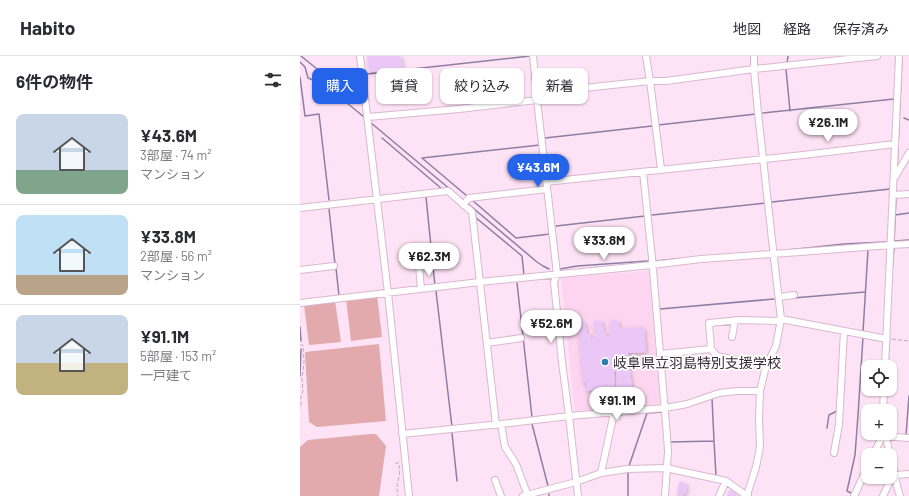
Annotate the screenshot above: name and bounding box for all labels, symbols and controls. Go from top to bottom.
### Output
text: Habito [20,16,75,39]
text: 地図 [733,20,761,37]
text: 経路 [783,20,811,37]
text: 保存済み [833,20,889,37]
chip: 購入 [312,68,368,104]
chip: 賃貸 [376,68,432,104]
chip: 絞り込み [440,68,524,104]
chip: 新着 [532,68,588,104]
icon: filters [262,69,284,91]
text: 6件の物件 [16,71,93,91]
pin: ¥26.1M [795,109,861,143]
text: ¥26.1M [808,114,848,130]
text: ¥43.6M [140,125,197,145]
icon: home [48,130,96,178]
text: 3部屋 · 74 m² [140,147,212,163]
pin: ¥43.6M [505,154,571,188]
text: ¥43.6M [516,159,560,175]
text: マンション [140,166,205,182]
text: ¥33.8M [140,226,196,246]
pin: ¥33.8M [571,227,637,261]
icon: home [48,231,96,279]
text: ¥33.8M [583,232,625,248]
pin: ¥62.3M [396,243,462,277]
text: 2部屋 · 56 m² [140,248,212,264]
text: ¥62.3M [407,248,451,264]
text: マンション [140,267,205,283]
pin: ¥52.6M [518,310,584,344]
text: ¥52.6M [530,315,573,331]
text: ¥91.1M [140,326,189,346]
icon: home [48,331,96,379]
text: 5部屋 · 153 m² [140,348,216,364]
place label: 岐阜県立羽島特別支援学校 [613,354,781,371]
marker: 岐阜県立羽島特別支援学校 [600,357,610,367]
map controls [861,360,897,484]
button: locate [861,360,897,396]
text: 一戸建て [140,367,192,383]
pin: ¥91.1M [584,387,650,421]
text: ¥91.1M [598,392,636,408]
button: + [861,404,897,440]
button: − [861,448,897,484]

